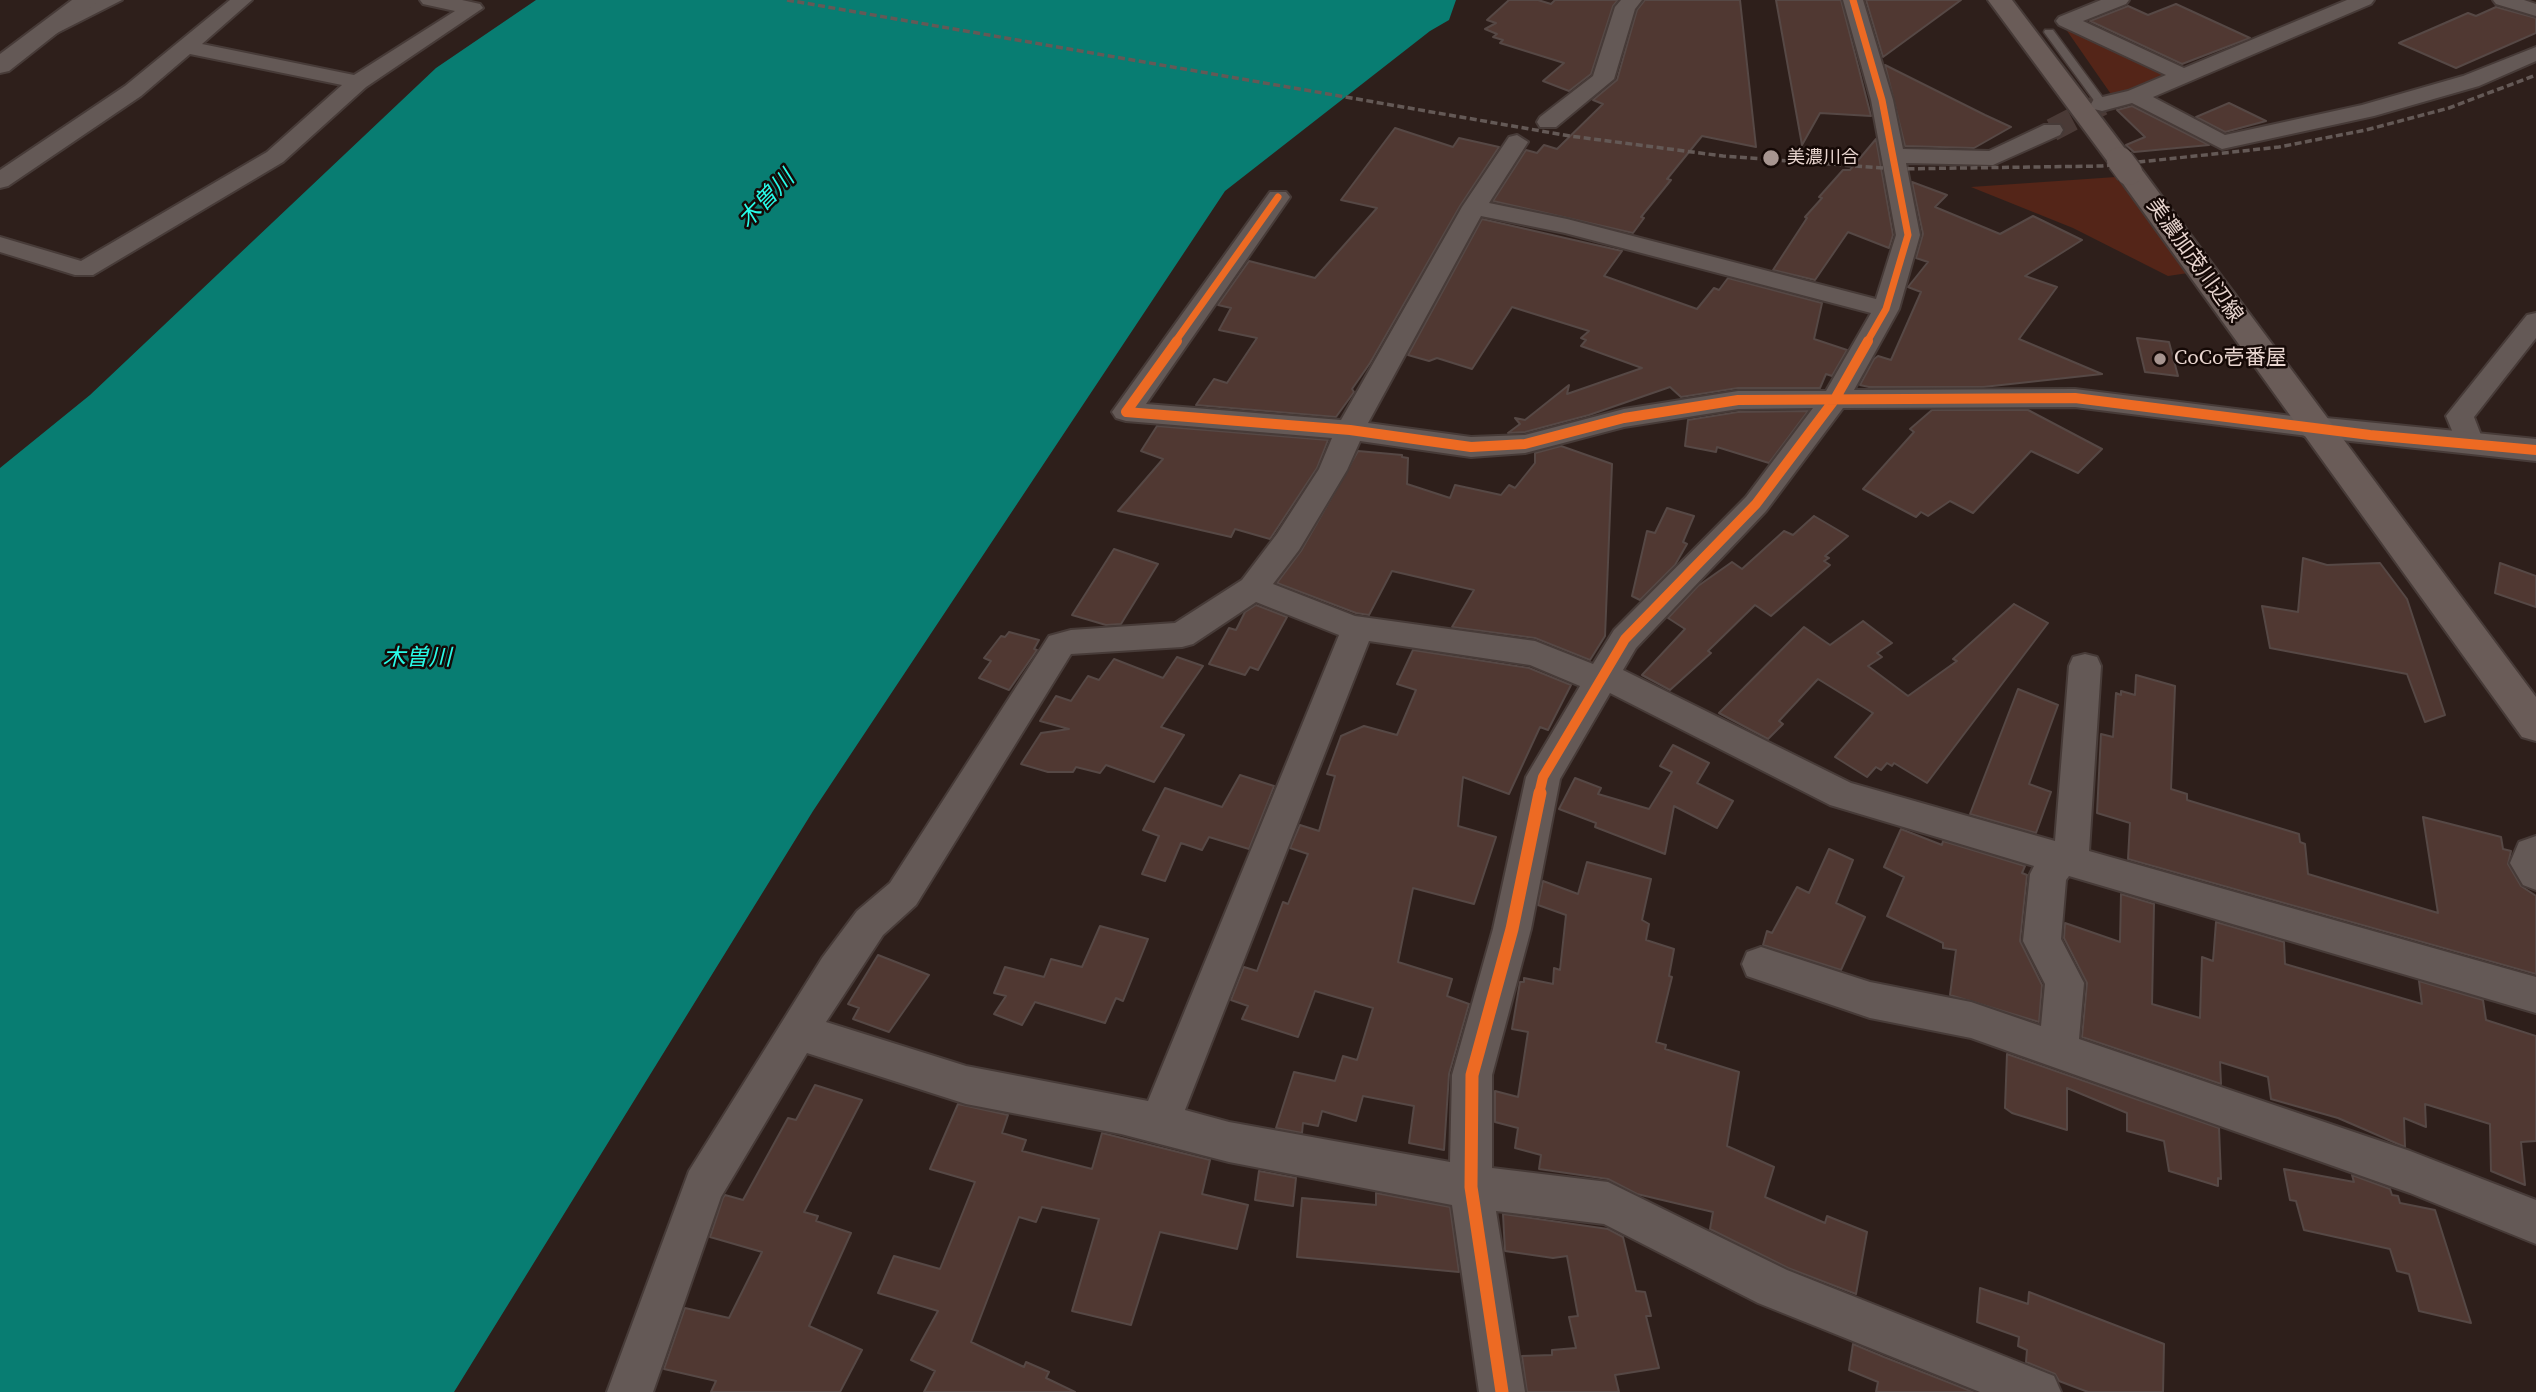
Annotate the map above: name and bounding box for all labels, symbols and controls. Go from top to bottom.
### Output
place label: 美濃川合 [1787,147,1859,169]
marker: 美濃川合 [1761,148,1781,168]
water label: 木曽川 [733,166,801,234]
street label: 美濃加茂川辺線 [2141,194,2247,328]
place label: CoCo壱番屋 [2174,346,2287,372]
marker: CoCo壱番屋 [2152,351,2168,367]
water label: 木曽川 [383,645,451,673]

